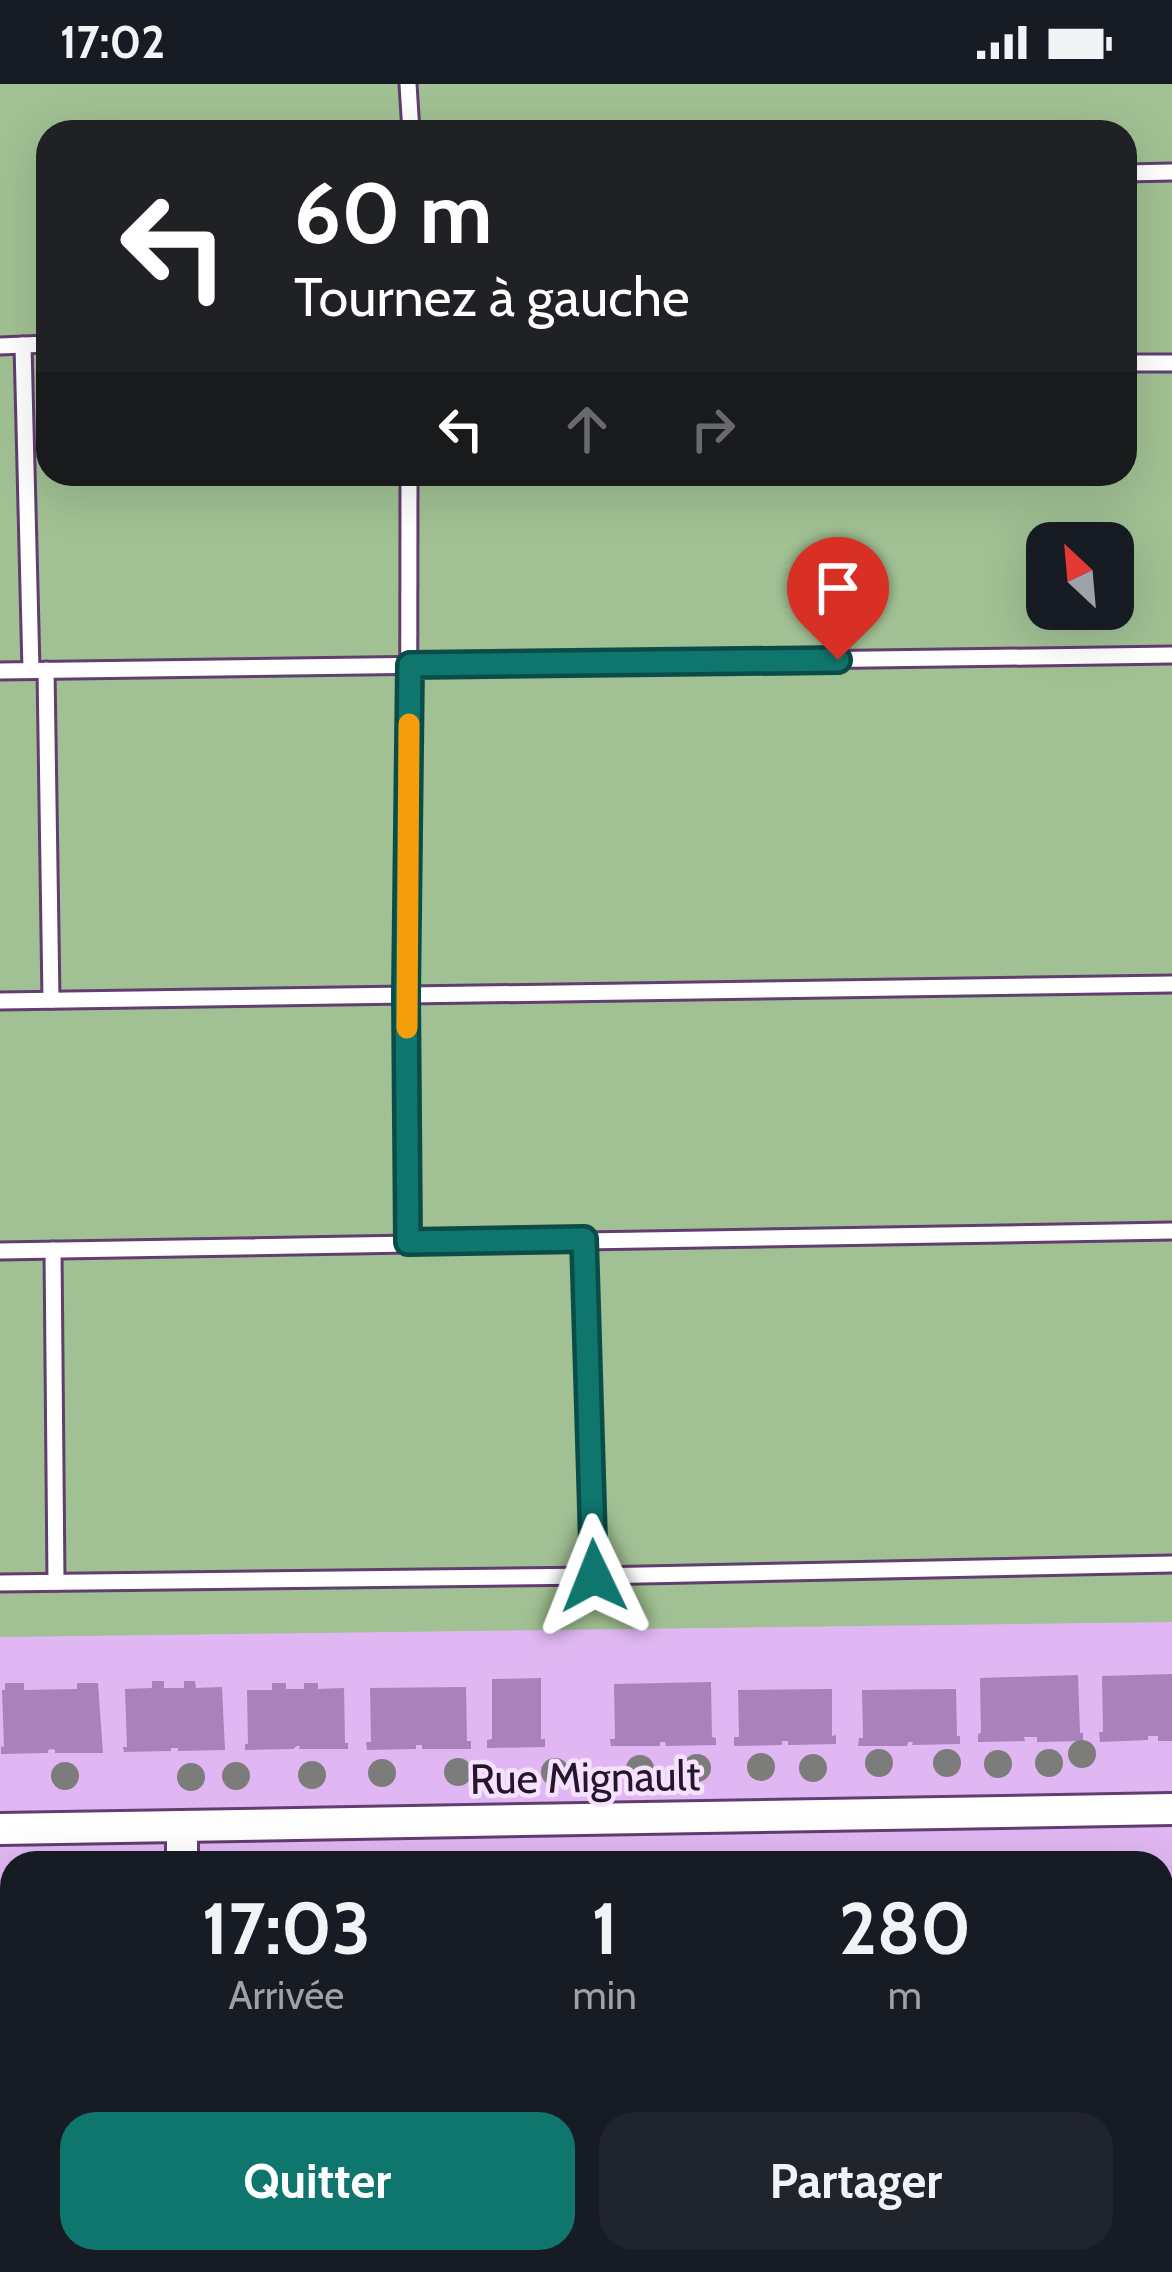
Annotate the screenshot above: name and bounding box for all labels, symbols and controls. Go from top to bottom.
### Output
text: 17:02 [60,15,165,69]
text: 60 m [294,162,492,264]
icon: left [96,168,252,324]
text: Tournez à gauche [294,264,690,330]
icon: left [428,396,494,462]
icon: ahead [554,396,620,462]
icon: right [680,396,746,462]
north arrow [1026,522,1134,630]
map controls [1026,522,1134,630]
pin [787,537,889,660]
icon: arrive [805,555,871,621]
position arrow [531,1513,657,1639]
street label: Rue Mignault [469,1749,701,1805]
text: 17:03 [202,1885,371,1972]
text: 1 [591,1885,618,1972]
text: 280 [839,1885,971,1972]
text: Arrivée [228,1971,344,2019]
text: min [573,1971,637,2019]
text: m [888,1971,922,2019]
button: Quitter [60,2112,575,2250]
button: Partager [599,2112,1113,2250]

